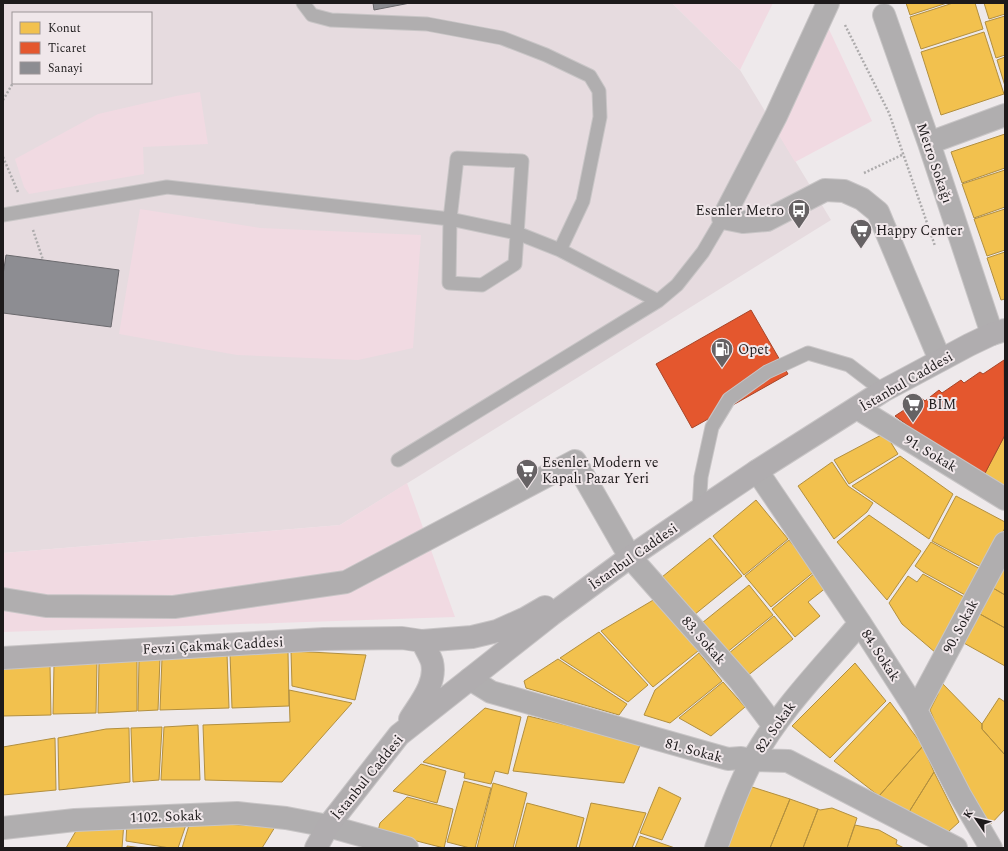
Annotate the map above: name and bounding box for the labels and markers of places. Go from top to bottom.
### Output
bus stop icon: Esenler Metro [786,197,812,230]
place label: Esenler Metro [696,200,784,221]
supermarket icon: Happy Center [848,217,874,250]
place label: Happy Center [876,220,963,241]
fuel station icon: Opet [709,336,735,369]
place label: Opet [738,339,769,360]
supermarket icon: BİM [900,391,926,424]
place label: BİM [928,394,956,415]
place label: Esenler Modern ve Kapalı Pazar Yeri [542,452,659,489]
supermarket icon: Esenler Modern ve Kapalı Pazar Yeri [514,457,540,490]

